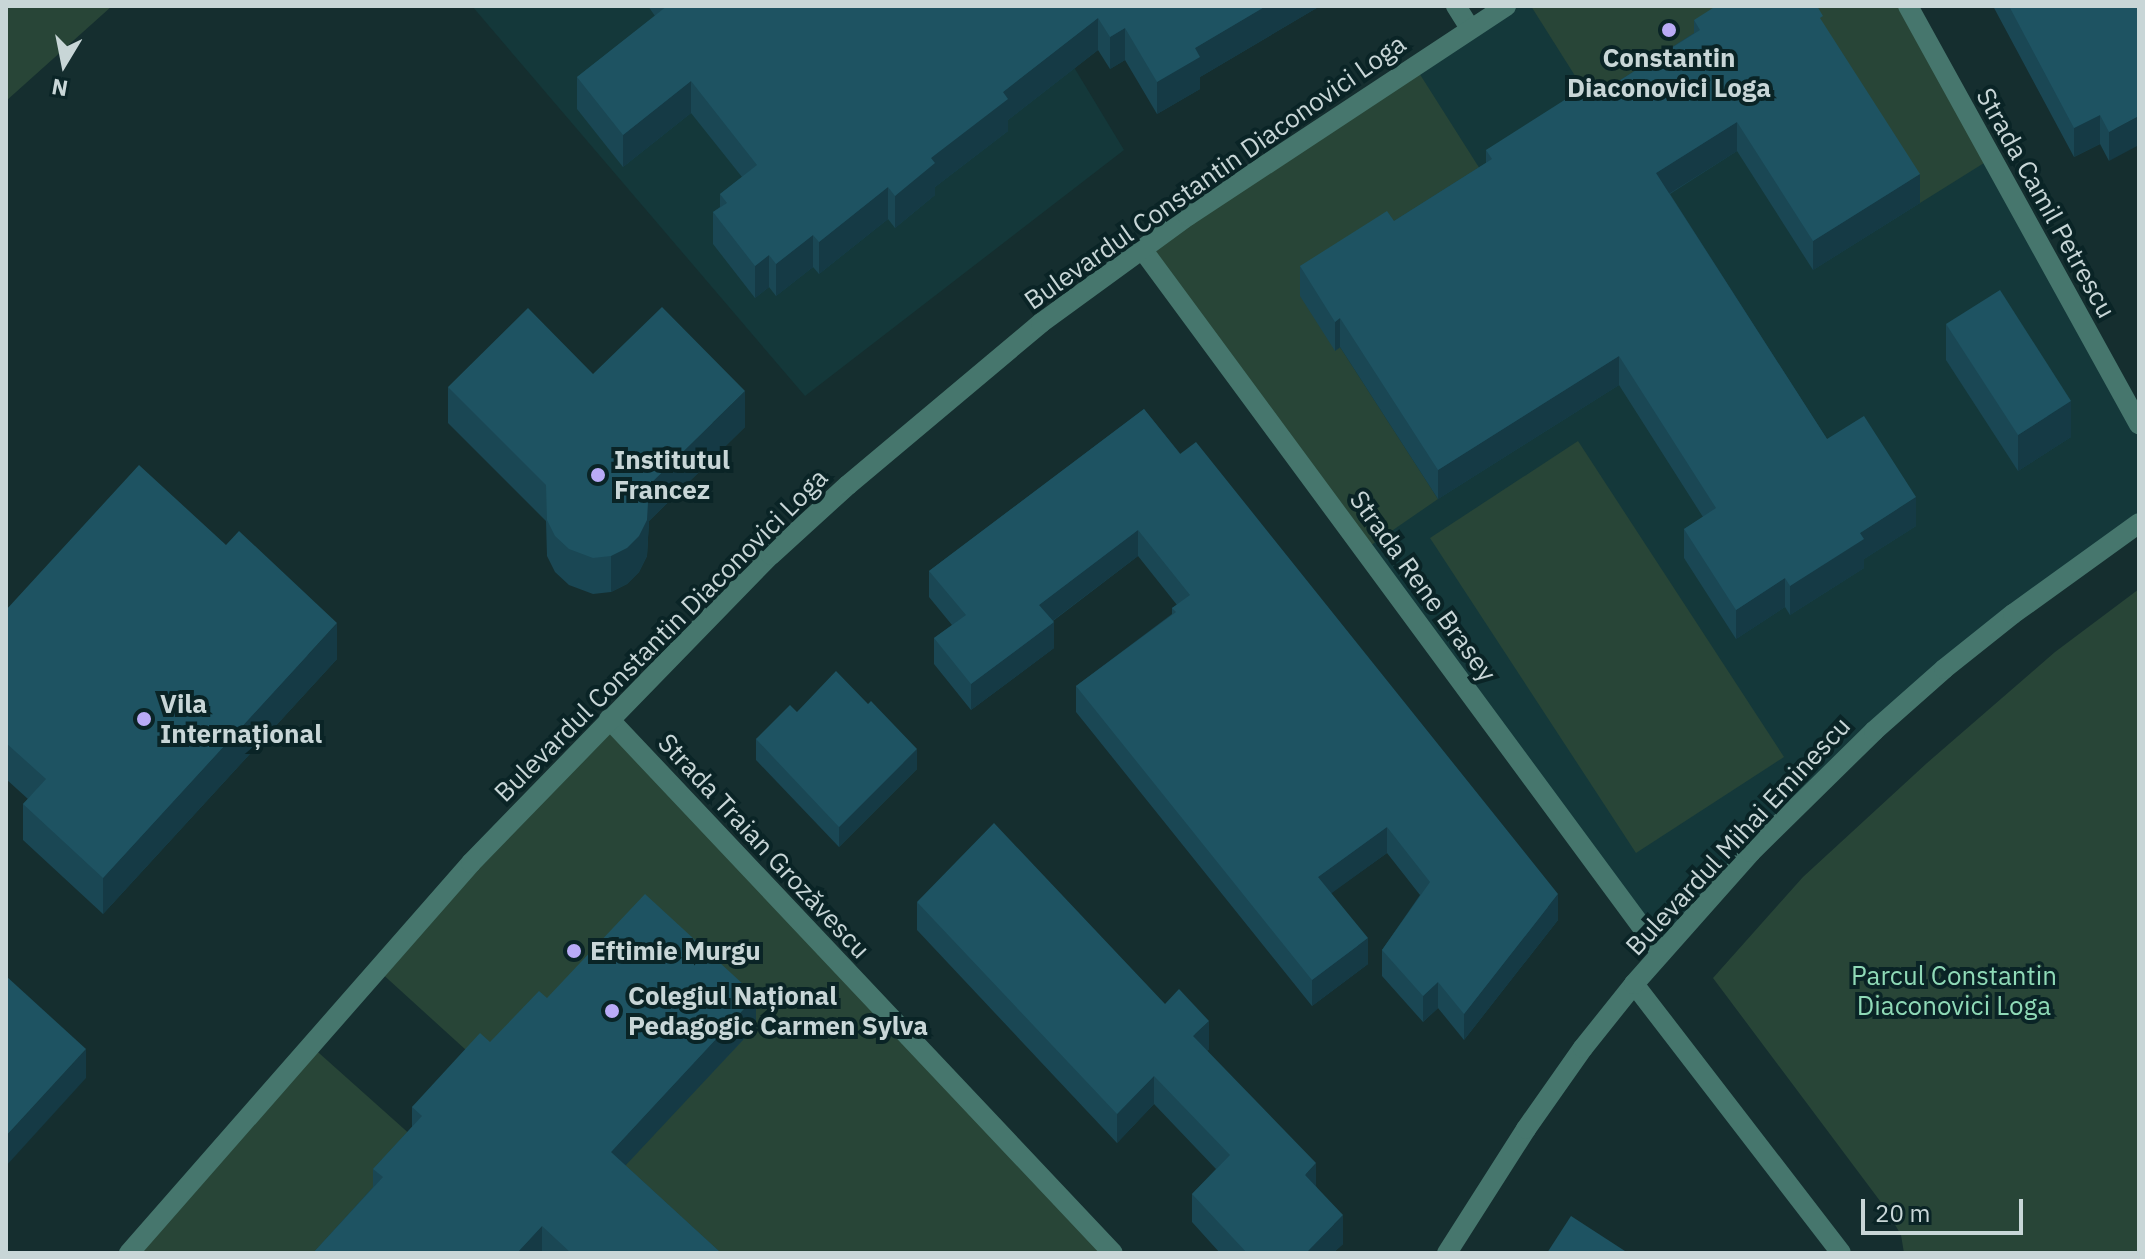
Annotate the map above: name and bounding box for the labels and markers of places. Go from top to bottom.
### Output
marker: Constantin Diaconovici Loga [1660,21,1678,39]
place label: Constantin Diaconovici Loga [1567,42,1771,104]
place label: Institutul Francez [614,444,730,506]
marker: Institutul Francez [589,466,607,484]
place label: Vila Internațional [160,688,322,750]
marker: Vila Internațional [135,710,153,728]
place label: Eftimie Murgu [590,935,761,967]
marker: Eftimie Murgu [565,942,583,960]
place label: Colegiul Național Pedagogic Carmen Sylva [628,980,928,1042]
marker: Colegiul Național Pedagogic Carmen Sylva [603,1002,621,1020]

